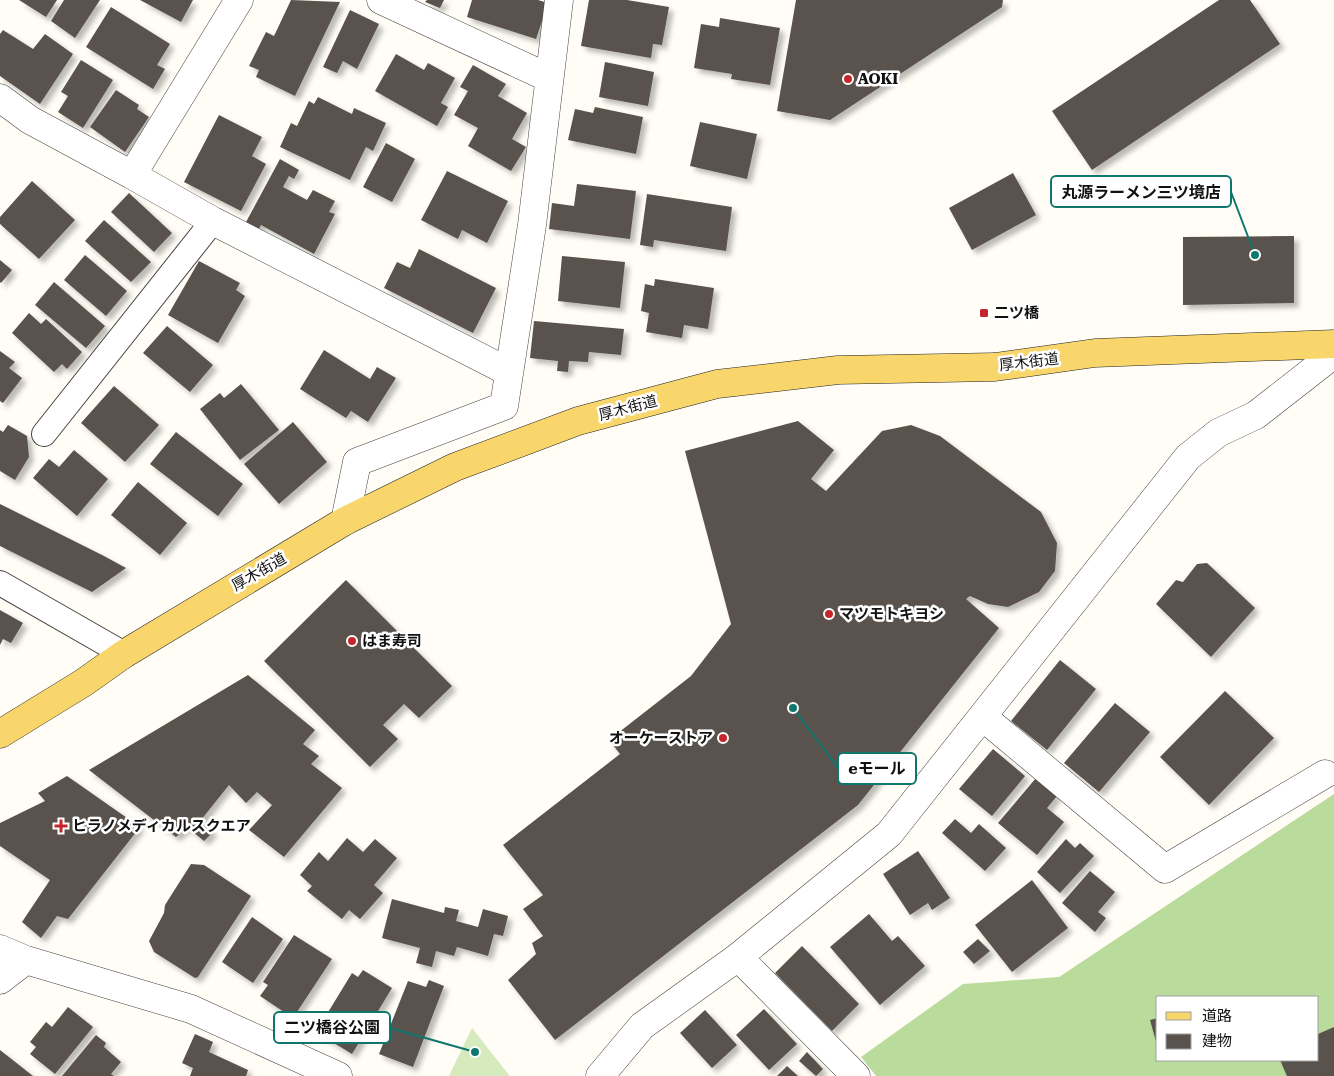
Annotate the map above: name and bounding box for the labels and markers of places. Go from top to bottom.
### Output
place label: AOKI [858,70,898,88]
marker: AOKI [842,73,854,85]
callout: 丸源ラーメン三ツ境店 [1051,176,1231,207]
place label: 二ツ橋 [994,304,1040,322]
marker: 二ツ橋 [978,307,990,319]
place label: マツモトキヨシ [839,605,944,623]
marker: マツモトキヨシ [823,608,835,620]
place label: はま寿司 [362,632,422,650]
marker: はま寿司 [346,635,358,647]
place label: オーケーストア [609,729,713,747]
marker: オーケーストア [717,732,729,744]
callout: eモール [838,753,916,784]
place label: ヒラノメディカルスクエア [72,817,251,835]
marker: ヒラノメディカルスクエア [54,819,68,833]
callout: 二ツ橋谷公園 [274,1012,390,1043]

